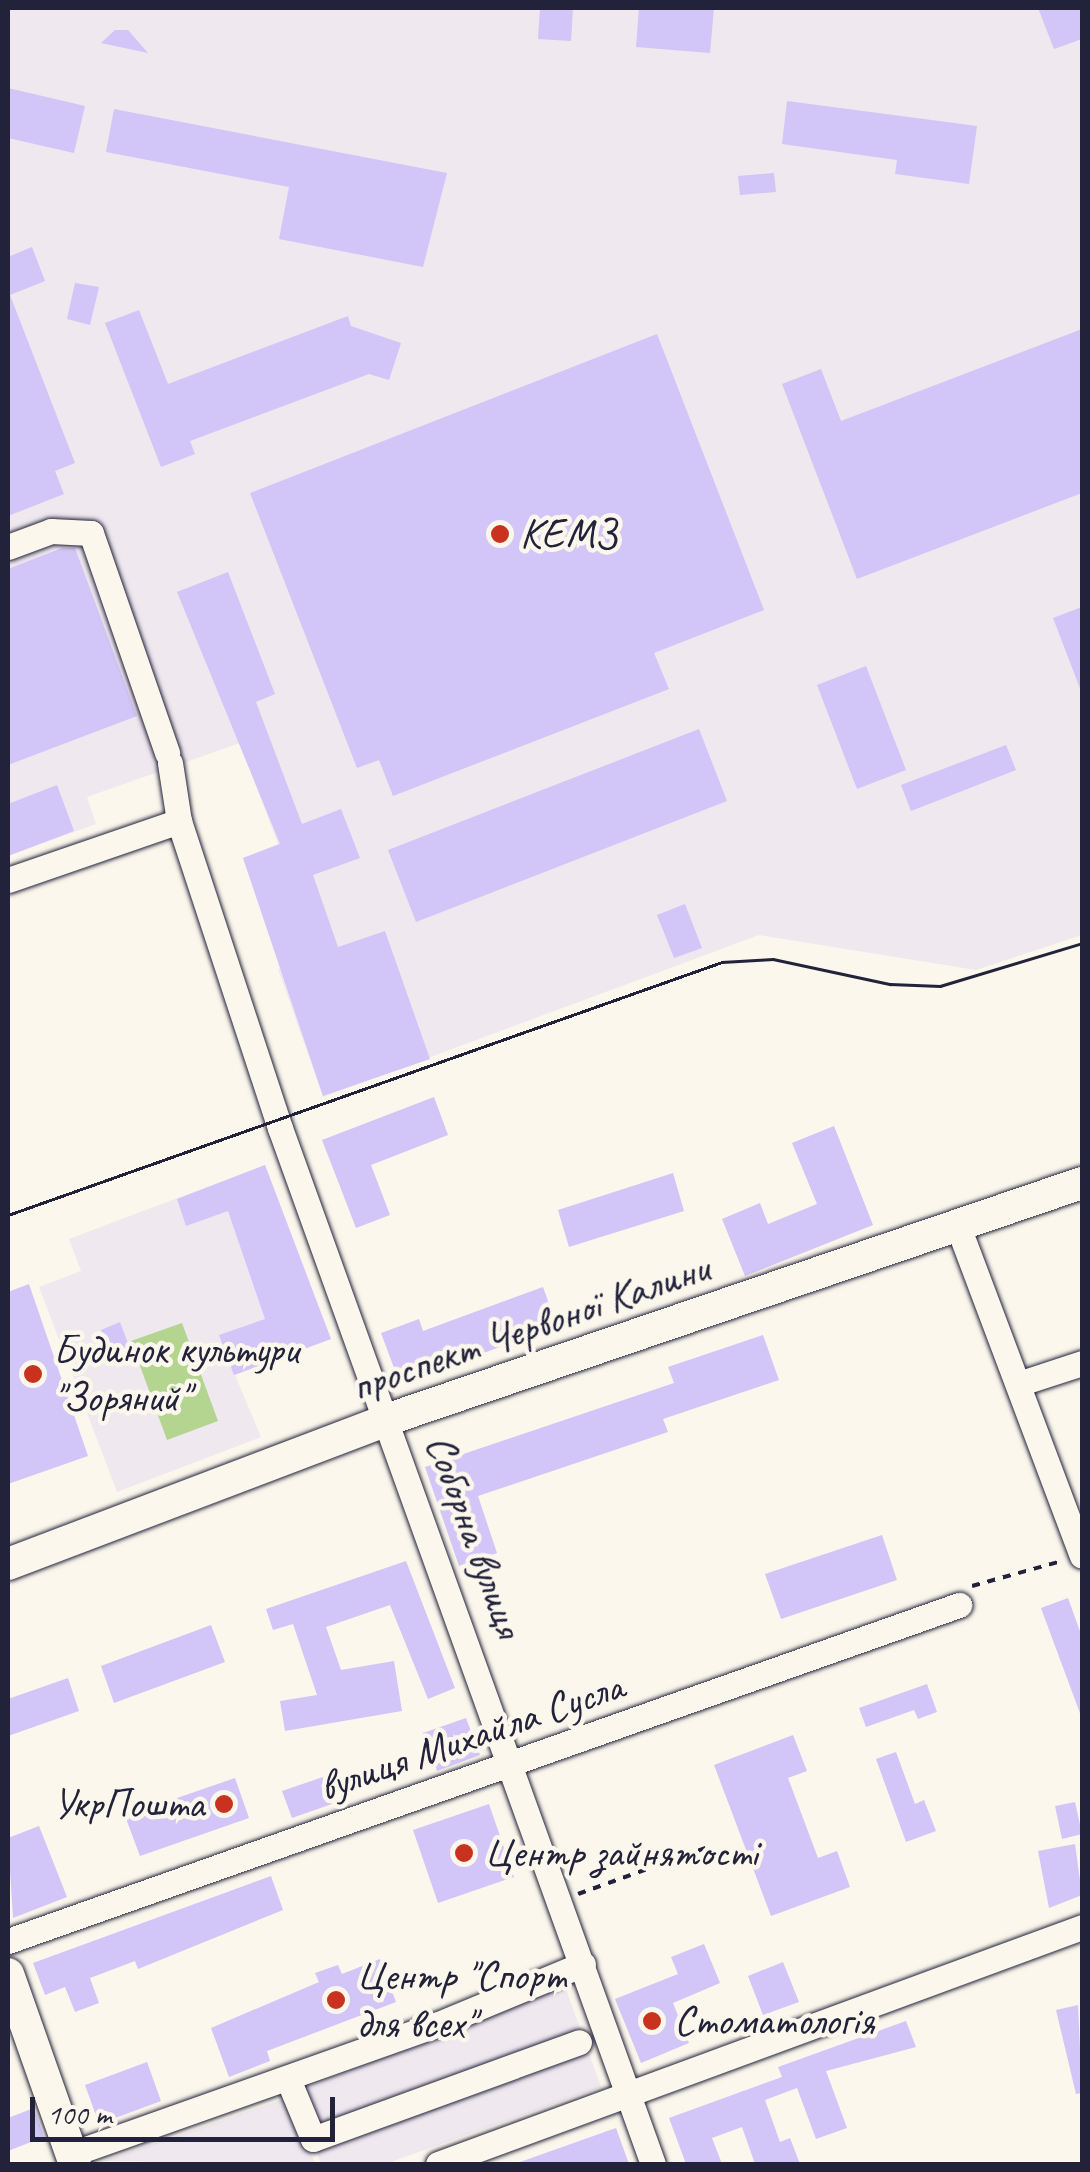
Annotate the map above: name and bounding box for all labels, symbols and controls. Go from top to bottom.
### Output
place label: КЕМЗ [520,509,617,559]
marker: КЕМЗ [489,523,511,545]
street label: проспект Червоної Калини [345,1243,715,1413]
place label: Будинок культури "Зоряний" [53,1325,298,1424]
marker: Будинок культури "Зоряний" [22,1363,44,1385]
street label: Соборна вулиця [414,1428,534,1644]
street label: вулиця Михайла Сусла [313,1662,629,1812]
place label: УкрПошта [53,1779,204,1829]
marker: УкрПошта [213,1793,235,1815]
place label: Центр зайнятості [484,1828,759,1878]
marker: Центр зайнятості [453,1842,475,1864]
place label: Центр "Спорт для всех" [356,1951,567,2050]
marker: Центр "Спорт для всех" [325,1989,347,2011]
place label: Стоматологія [674,1996,874,2046]
marker: Стоматологія [639,2008,665,2034]
scale bar [35,2077,340,2139]
text: 100 m [47,2095,112,2133]

